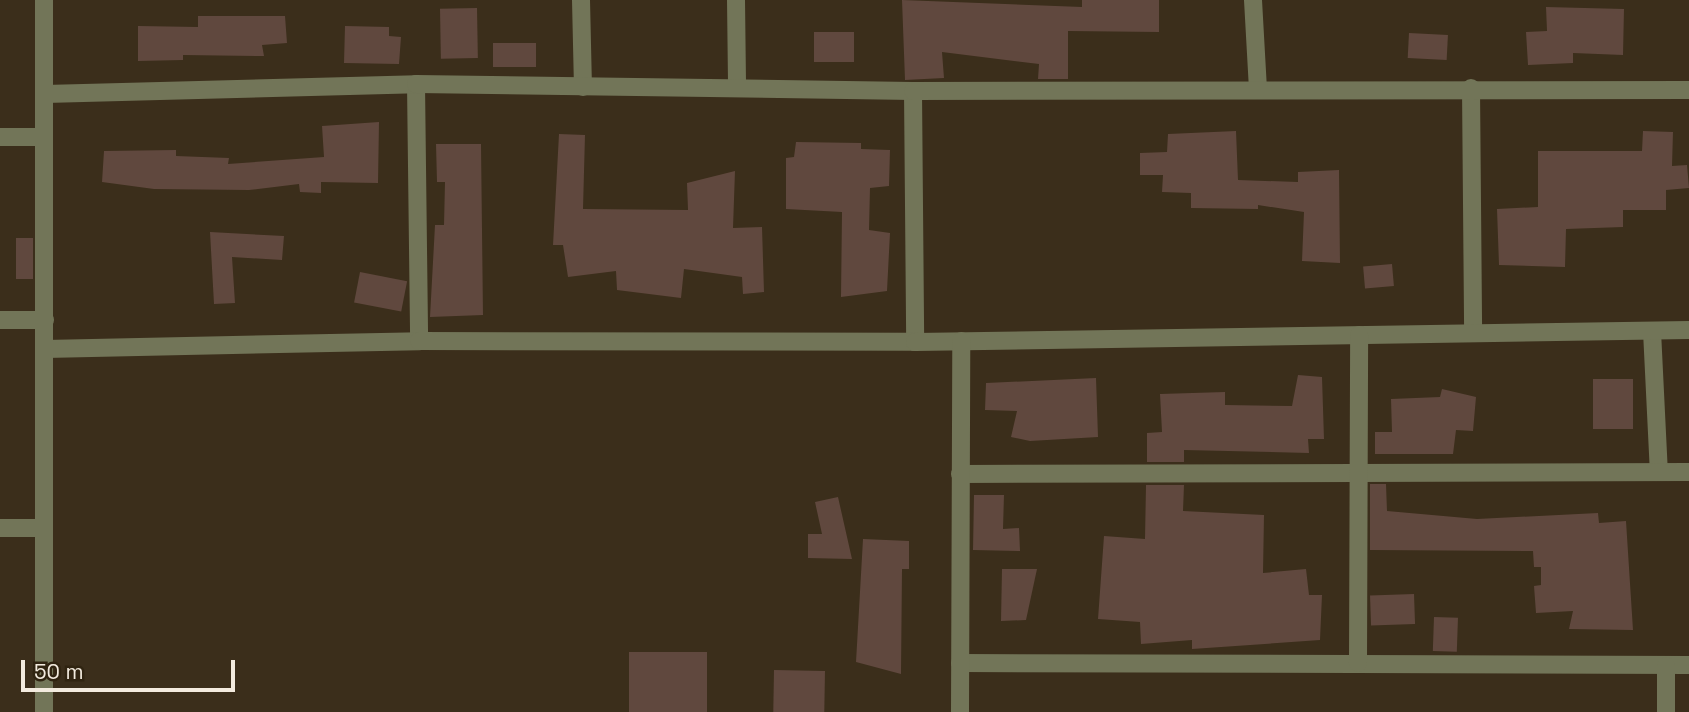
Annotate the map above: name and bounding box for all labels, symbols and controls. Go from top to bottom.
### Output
scale bar [24,646,238,690]
text: 50 m [34,658,84,685]

